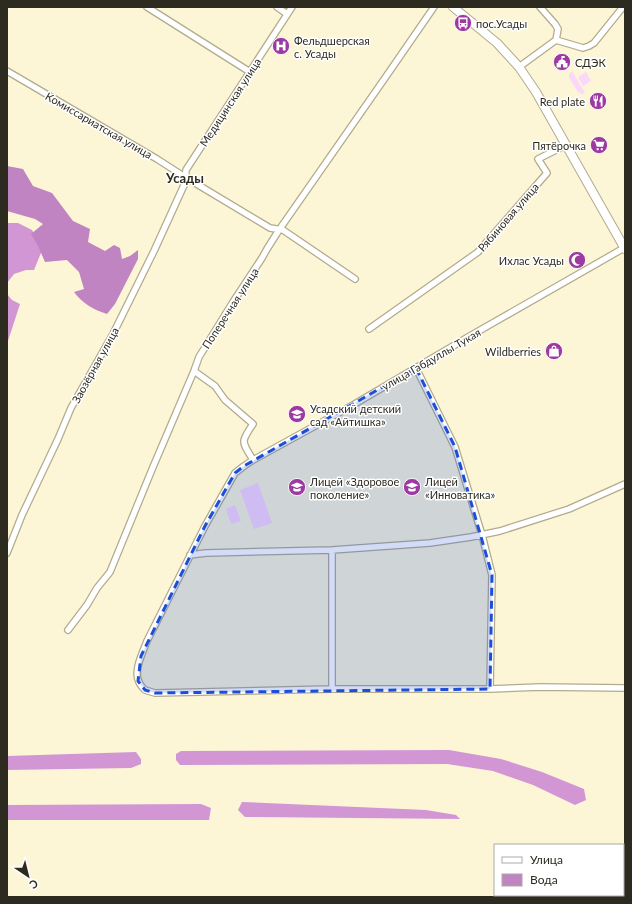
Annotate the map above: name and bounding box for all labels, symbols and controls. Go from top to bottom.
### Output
bus stop icon: пос.Усады [453,13,473,33]
place label: пос.Усады [476,17,527,30]
place label: Фельдшерская с. Усады [294,34,370,60]
hospital icon: Фельдшерская с. Усады [271,36,291,56]
public building icon: СДЭК [552,52,572,72]
street label: Медицинская улица [197,55,263,149]
place label: СДЭК [575,56,606,69]
street label: Комиссариатская улица [43,89,155,161]
restaurant icon: Red plate [588,91,608,111]
place label: Red plate [540,95,585,108]
supermarket icon: Пятёрочка [589,135,609,155]
place label: Пятёрочка [532,139,586,152]
district label: Усады [165,170,204,186]
street label: Рябиновая улица [475,180,541,254]
mosque icon: Ихлас Усады [567,250,587,270]
place label: Ихлас Усады [499,254,564,267]
street label: Поперечная улица [199,265,261,351]
street label: Заозёрная улица [69,325,121,405]
street label: улица Габдуллы Тукая [379,325,483,393]
shop icon: Wildberries [544,341,564,361]
place label: Wildberries [485,345,541,358]
place label: Усадский детский сад «Айтишка» [310,402,401,428]
school or university icon: Усадский детский сад «Айтишка» [287,404,307,424]
place label: Лицей «Здоровое поколение» [309,475,400,501]
place label: Лицей «Инноватика» [424,475,496,501]
school or university icon: Лицей «Здоровое поколение» [287,477,307,497]
school or university icon: Лицей «Инноватика» [402,477,422,497]
legend [494,844,624,896]
text: Улица [530,852,563,867]
north arrow [8,856,48,896]
text: Вода [530,872,558,887]
text: С [27,877,41,892]

